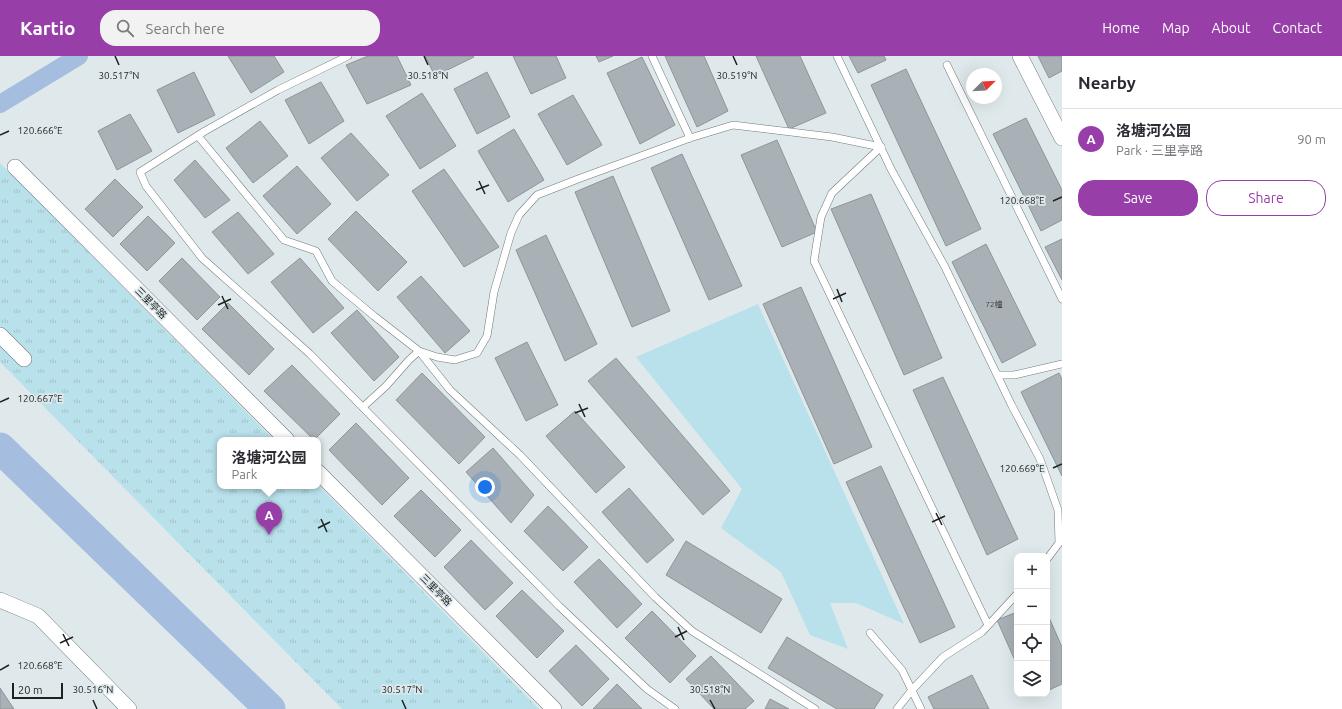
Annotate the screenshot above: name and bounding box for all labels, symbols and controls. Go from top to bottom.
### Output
search box [100,10,380,46]
text: Kartio [20,17,76,39]
icon: search [114,17,136,39]
text: Search here [146,20,225,37]
text: Home [1102,20,1140,36]
text: Map [1162,20,1190,36]
text: About [1212,20,1251,36]
text: Contact [1273,20,1322,36]
north arrow [966,68,1002,104]
text: 30.517°N [98,70,140,81]
text: 30.518°N [407,70,449,81]
text: 30.519°N [716,70,758,81]
text: Nearby [1078,73,1136,92]
text: 洛塘河公园 [1116,122,1191,139]
text: 120.666°E [17,125,63,136]
text: A [1086,132,1096,146]
text: 90 m [1297,132,1326,146]
text: Park · 三里亭路 [1116,143,1203,157]
button: Save [1078,180,1198,216]
button: Share [1206,180,1326,216]
text: 120.668°E [999,195,1045,206]
street label: 三里亭路 [133,285,169,321]
house number: 72幢 [985,299,1003,309]
text: 120.667°E [17,393,63,404]
popup [217,437,321,489]
text: 洛塘河公园 [231,449,307,466]
text: 120.669°E [999,463,1045,474]
text: Park [231,467,257,481]
your location [475,477,495,497]
pin: A [256,502,282,535]
map controls [1014,553,1050,697]
button: + [1014,553,1050,589]
street label: 三里亭路 [418,572,454,608]
button: − [1014,589,1050,625]
button: locate [1014,625,1050,661]
text: 120.668°E [17,660,63,671]
button: layers [1014,661,1050,697]
scale bar [12,681,63,700]
text: 20 m [18,684,42,696]
text: 30.516°N [72,684,114,695]
text: 30.517°N [381,684,423,695]
text: 30.518°N [689,684,731,695]

